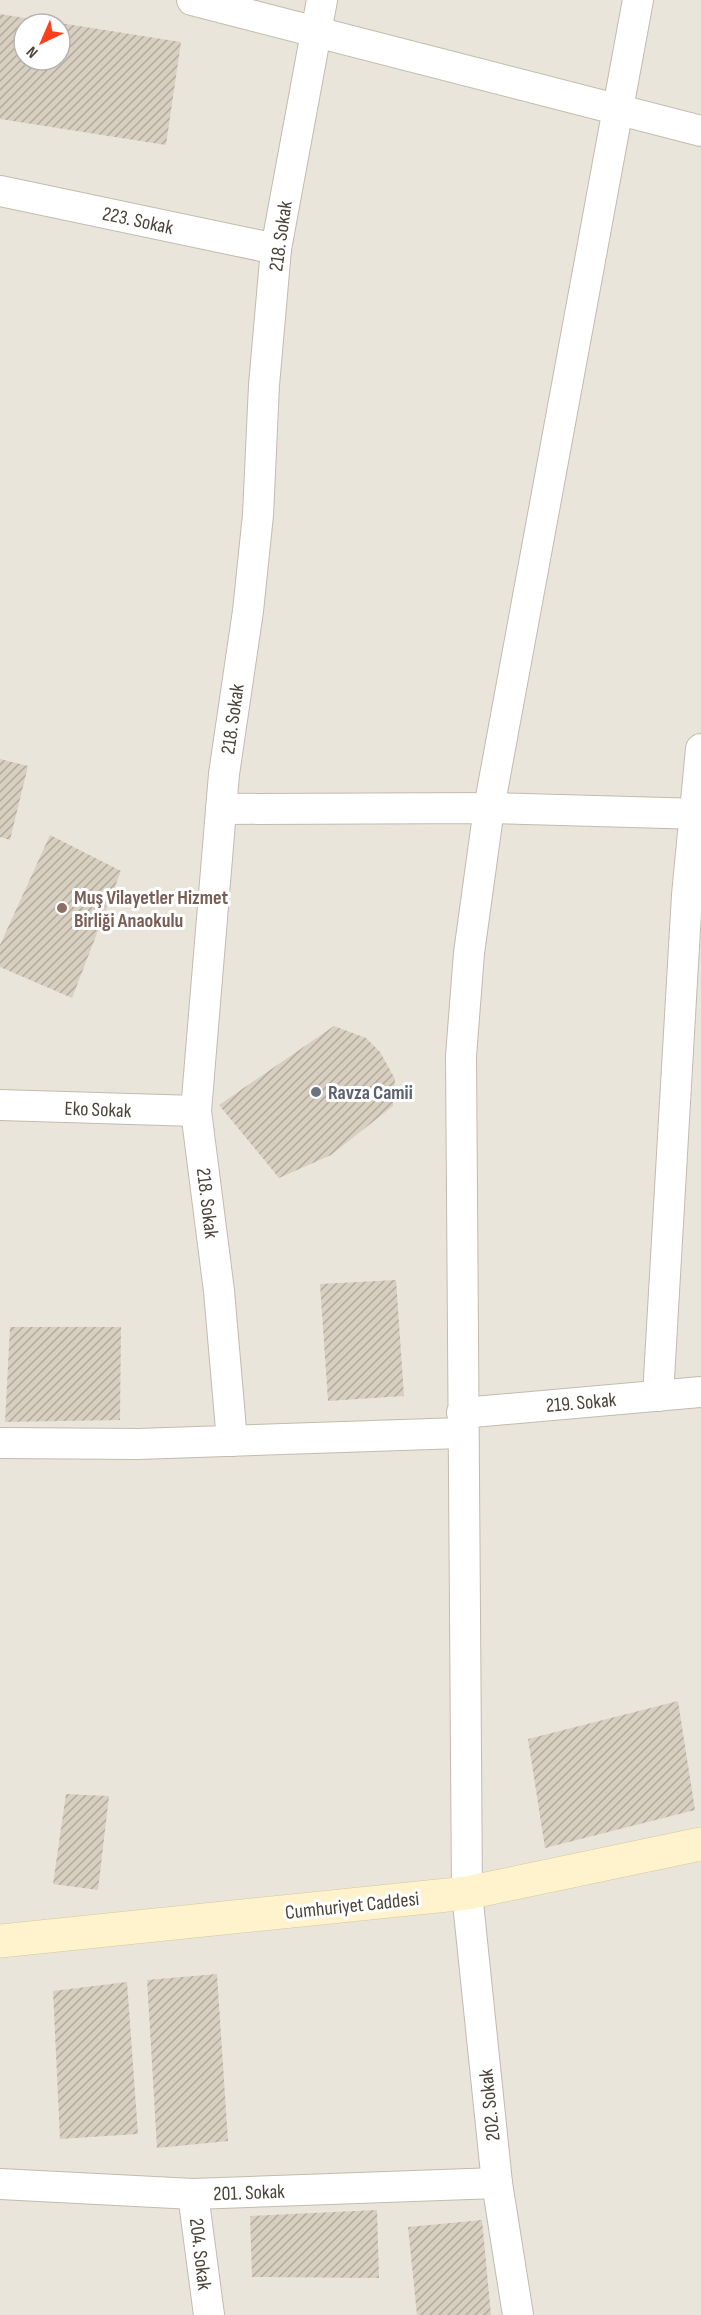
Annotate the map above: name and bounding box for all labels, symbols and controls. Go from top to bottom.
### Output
north arrow [12,12,72,72]
text: N [23,42,42,62]
street label: 218. Sokak [264,199,298,273]
street label: 223. Sokak [100,202,176,240]
street label: 218. Sokak [216,682,250,756]
place label: Muş Vilayetler Hizmet Birliği Anaokulu [74,886,229,933]
marker: Muş Vilayetler Hizmet Birliği Anaokulu [55,901,69,915]
place label: Ravza Camii [328,1081,413,1105]
marker: Ravza Camii [309,1085,323,1099]
street label: Eko Sokak [64,1097,132,1123]
street label: 218. Sokak [191,1167,223,1240]
street label: 219. Sokak [545,1388,618,1418]
street label: Cumhuriyet Caddesi [284,1887,420,1925]
street label: 202. Sokak [474,2067,506,2142]
street label: 201. Sokak [213,2180,286,2206]
street label: 204. Sokak [184,2217,216,2292]

